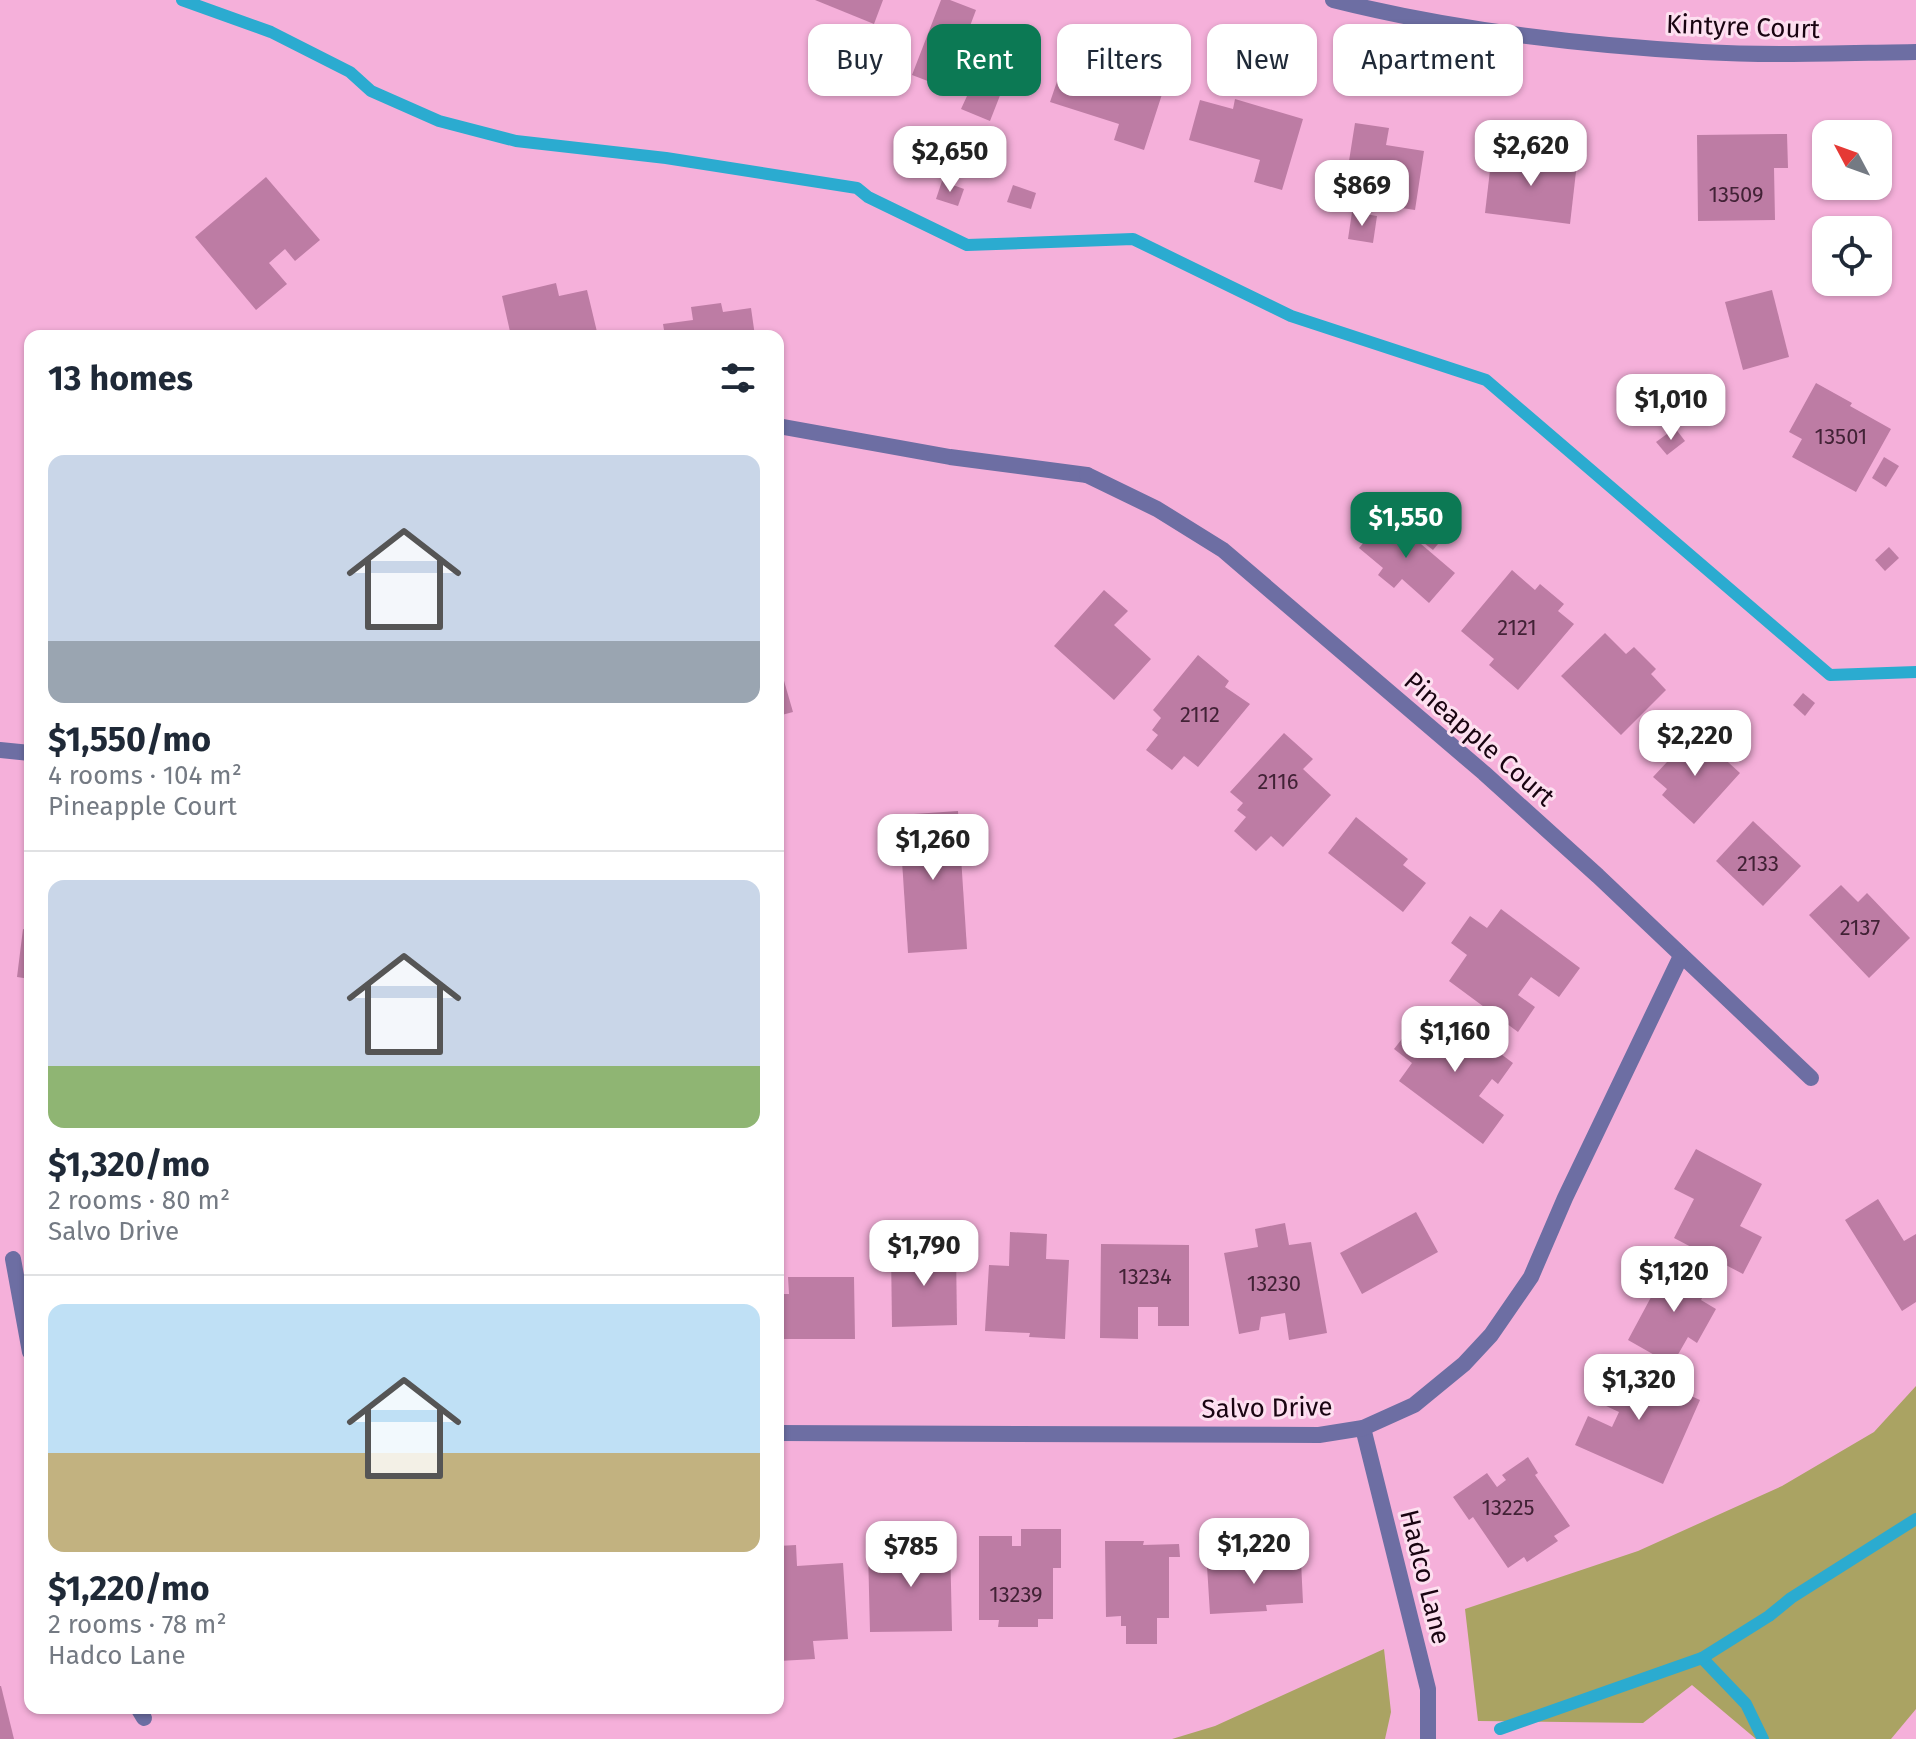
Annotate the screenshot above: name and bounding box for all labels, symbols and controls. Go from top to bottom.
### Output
street label: Kintyre Court [1665,9,1821,45]
chip: Buy [808,24,911,96]
chip: Rent [927,24,1041,96]
chip: Filters [1057,24,1191,96]
chip: New [1207,24,1317,96]
chip: Apartment [1333,24,1523,96]
pin: $2,620 [1466,120,1596,188]
north arrow [1812,120,1892,200]
map controls [1812,120,1892,296]
pin: $2,650 [885,126,1015,194]
text: $2,620 [1493,130,1569,161]
text: $2,650 [911,136,989,167]
pin: $869 [1315,160,1409,228]
text: $869 [1333,170,1391,201]
house number: 13509 [1708,181,1764,208]
button: locate [1812,216,1892,296]
icon: filters [716,356,760,400]
text: 13 homes [48,358,193,399]
pin: $1,010 [1606,374,1736,442]
text: $1,010 [1634,384,1708,415]
house number: 13501 [1815,423,1867,450]
pin: $1,550 [1341,492,1471,560]
text: $1,550 [1369,502,1443,533]
icon: home [332,507,476,651]
house number: 2121 [1497,614,1537,641]
street label: Pineapple Court [1398,665,1561,813]
house number: 2112 [1180,701,1220,728]
pin: $2,220 [1630,710,1760,778]
text: $1,550/mo [48,719,211,760]
text: $2,220 [1657,720,1733,751]
text: 4 rooms · 104 m² [48,760,242,791]
house number: 2116 [1258,768,1298,795]
text: Pineapple Court [48,791,237,822]
pin: $1,260 [868,814,998,882]
text: $1,260 [896,824,970,855]
house number: 2133 [1737,850,1779,877]
house number: 2137 [1840,914,1880,941]
icon: home [332,932,476,1076]
pin: $1,160 [1390,1006,1520,1074]
text: $1,160 [1420,1016,1490,1047]
text: $1,320/mo [48,1144,210,1185]
text: 2 rooms · 80 m² [48,1185,230,1216]
text: Salvo Drive [48,1216,179,1247]
pin: $1,790 [859,1220,989,1288]
text: $1,790 [887,1230,961,1261]
pin: $1,120 [1609,1246,1739,1314]
text: $1,120 [1639,1256,1709,1287]
house number: 13234 [1118,1263,1172,1290]
house number: 13230 [1247,1270,1301,1297]
pin: $1,320 [1574,1354,1704,1422]
icon: home [332,1356,476,1500]
text: $1,320 [1602,1364,1676,1395]
street label: Salvo Drive [1201,1391,1333,1425]
house number: 13225 [1481,1494,1535,1521]
street label: Hadco Lane [1393,1506,1457,1648]
pin: $1,220 [1189,1518,1319,1586]
pin: $785 [864,1521,958,1589]
text: $1,220 [1217,1528,1291,1559]
text: $785 [884,1531,938,1562]
text: $1,220/mo [48,1568,210,1609]
house number: 13239 [989,1581,1043,1608]
text: 2 rooms · 78 m² [48,1609,227,1640]
text: Hadco Lane [48,1640,186,1671]

